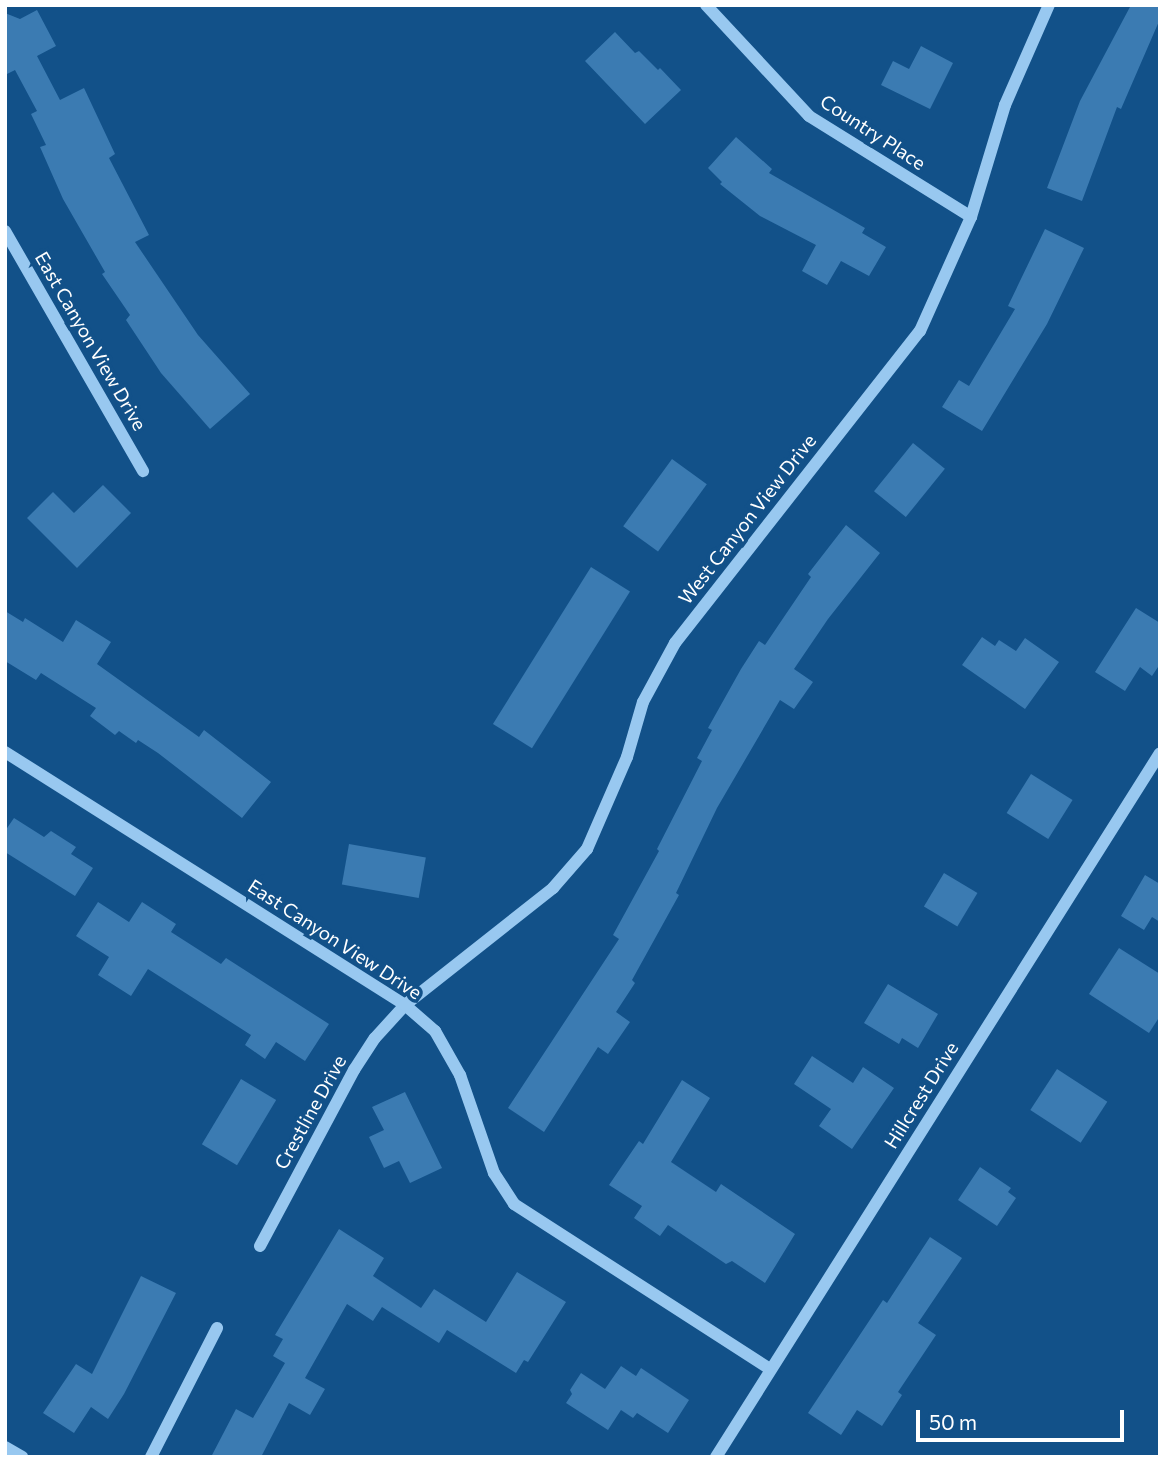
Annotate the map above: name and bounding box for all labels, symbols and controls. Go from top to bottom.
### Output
street label: Country Place [816,90,930,174]
street label: East Canyon View Drive [30,248,152,434]
street label: West Canyon View Drive [674,429,820,609]
street label: East Canyon View Drive [244,874,426,1004]
street label: Hillcrest Drive [879,1037,963,1153]
street label: Crestline Drive [269,1051,351,1173]
scale bar [920,1396,1128,1440]
text: 50 m [929,1409,977,1434]

